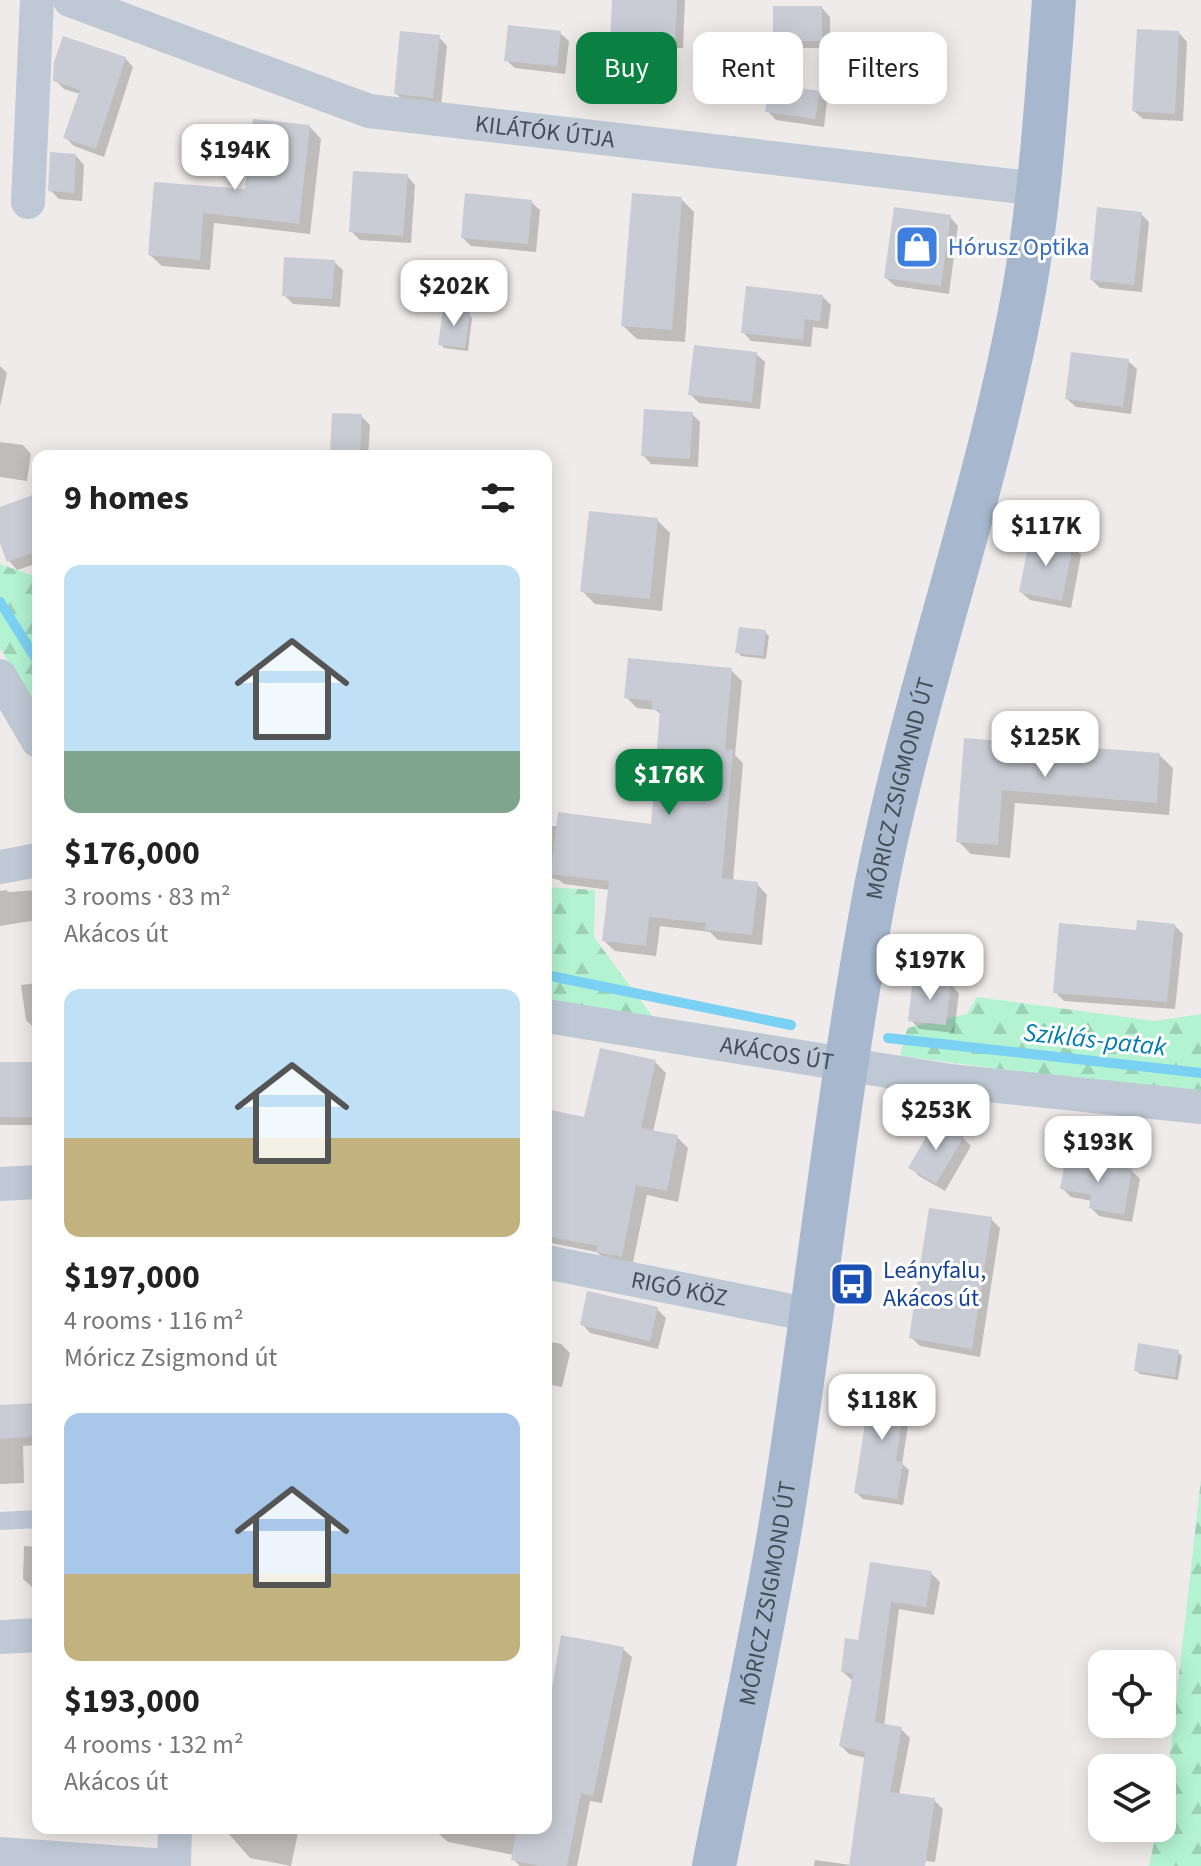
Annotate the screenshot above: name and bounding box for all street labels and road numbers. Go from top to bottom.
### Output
street label: KILÁTÓK ÚTJA [473,106,617,157]
street label: MÓRICZ ZSIGMOND ÚT [857,673,944,903]
street label: AKÁCOS ÚT [718,1027,836,1080]
street label: RIGÓ KÖZ [628,1262,730,1316]
street label: MÓRICZ ZSIGMOND ÚT [730,1478,805,1709]

